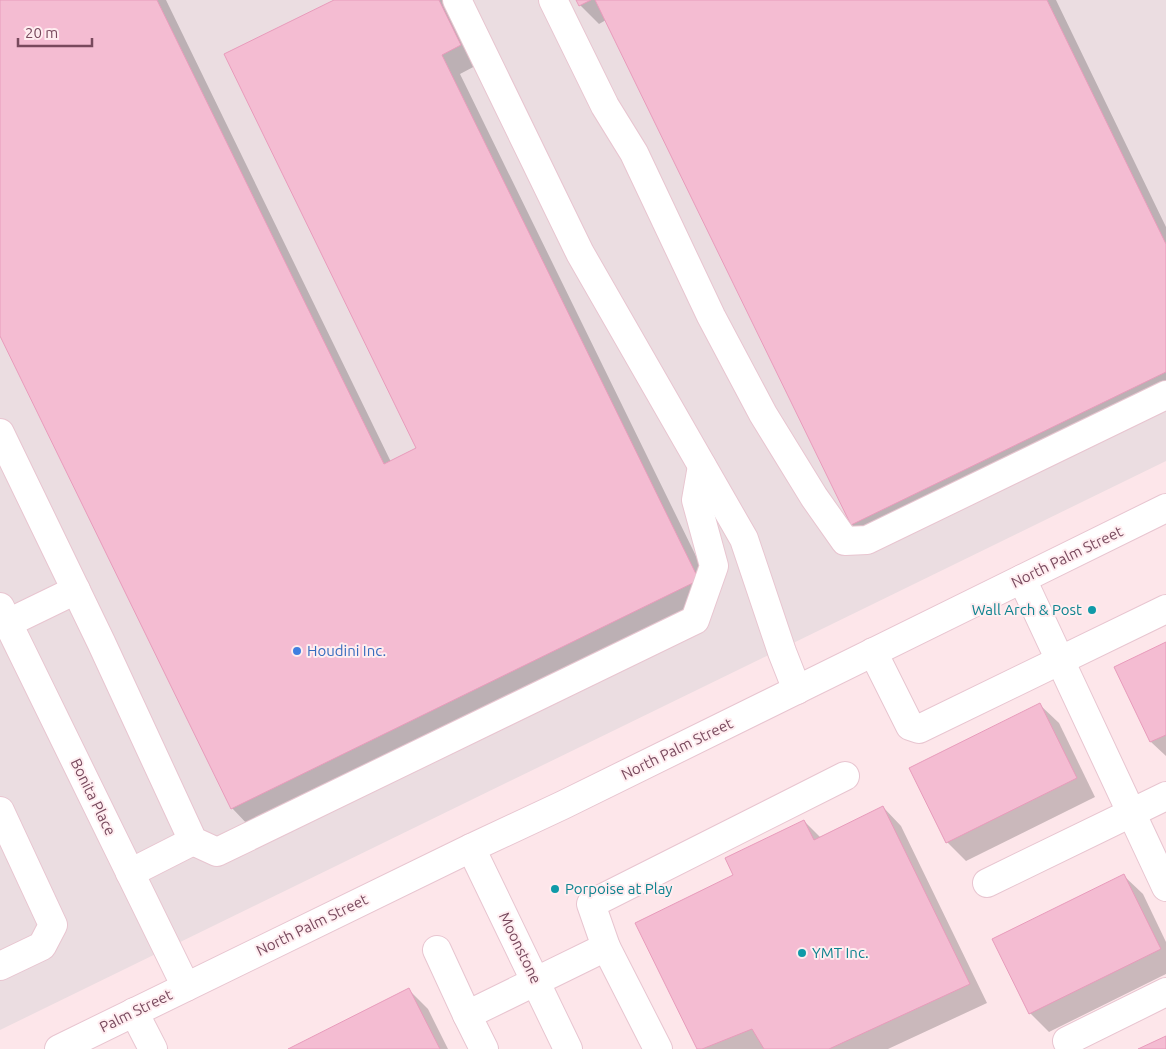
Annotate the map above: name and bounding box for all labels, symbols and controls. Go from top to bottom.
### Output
scale bar [18,15,91,47]
text: 20 m [25,24,58,41]
street label: North Palm Street [1008,522,1125,591]
place label: Wall Arch & Post [972,601,1082,618]
marker: Wall Arch & Post [1086,604,1098,616]
place label: Houdini Inc. [307,642,386,659]
marker: Houdini Inc. [291,645,303,657]
street label: North Palm Street [618,714,735,783]
street label: Bonita Place [68,756,119,838]
place label: Porpoise at Play [565,880,673,897]
marker: Porpoise at Play [549,883,561,895]
street label: North Palm Street [253,890,370,959]
street label: Moonstone [496,909,545,986]
place label: YMT Inc. [812,944,869,961]
marker: YMT Inc. [796,947,808,959]
street label: Palm Street [97,986,175,1035]

